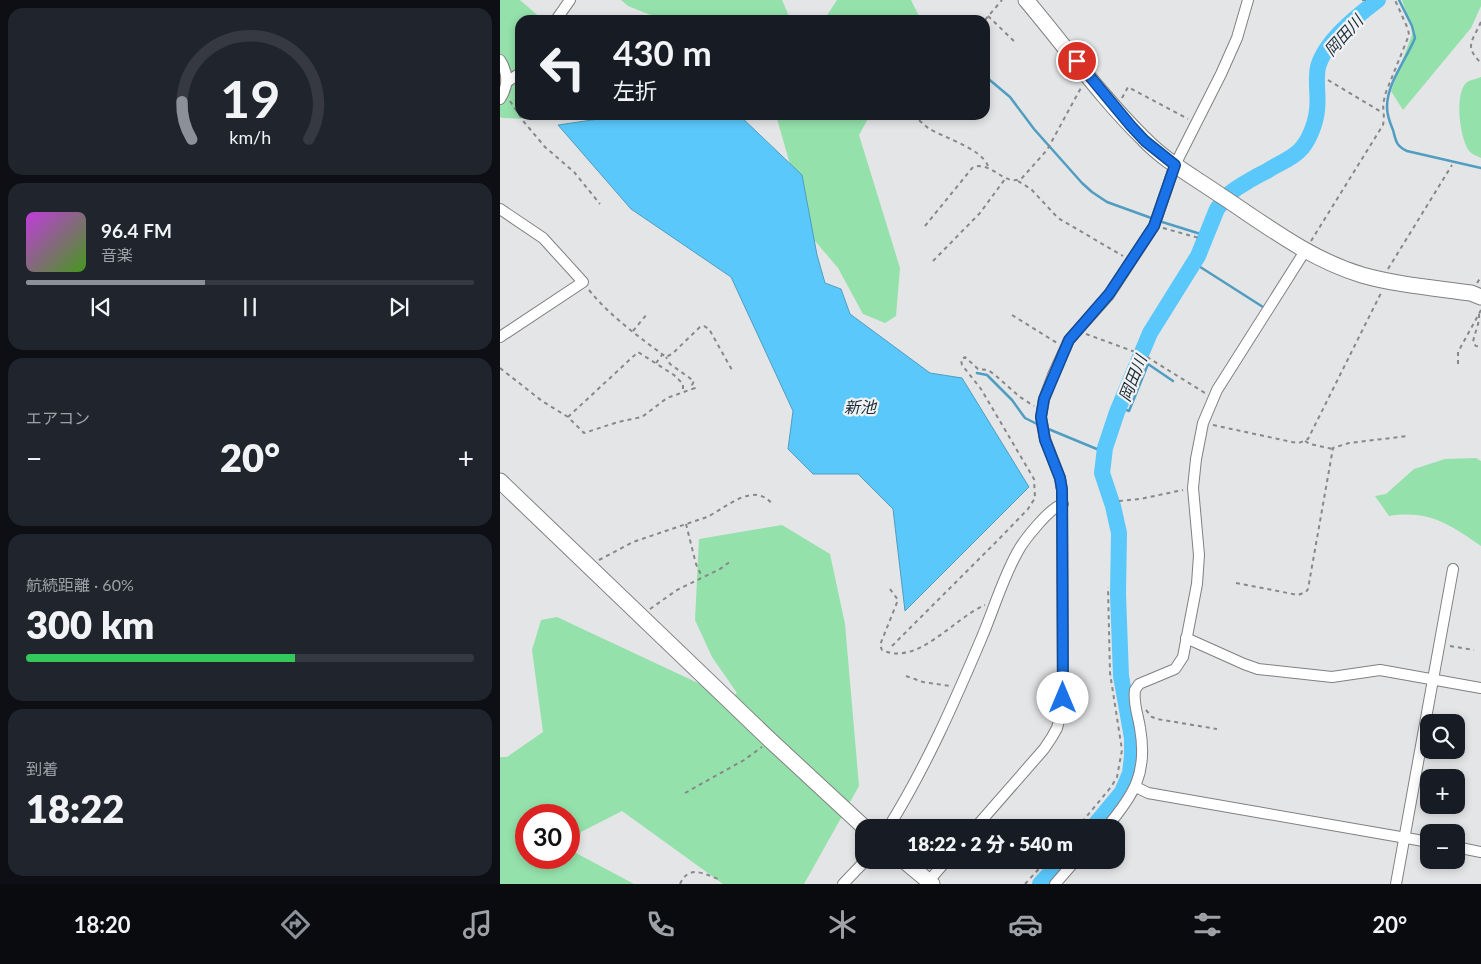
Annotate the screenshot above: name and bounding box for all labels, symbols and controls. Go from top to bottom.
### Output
water label: 岡田川 [1320,9,1367,59]
text: 430 m [613,31,712,73]
icon: left [530,35,595,100]
pin [1056,40,1098,82]
icon: arrive [1063,47,1091,75]
text: 19 [220,67,280,129]
text: 左折 [613,77,657,104]
text: km/h [229,126,271,148]
text: 96.4 FM [101,219,172,242]
text: 音楽 [101,245,133,264]
icon: previous [87,293,115,321]
icon: pause [236,293,264,321]
icon: next [385,293,413,321]
water label: 岡田川 [1114,350,1151,404]
water label: 新池 [844,397,878,416]
text: エアコン [26,408,90,427]
text: 20° [220,434,280,480]
text: − [26,441,42,475]
text: + [458,441,474,475]
text: 航続距離 · 60% [26,575,134,594]
text: 300 km [26,601,154,647]
position arrow [1036,671,1088,723]
map controls [1420,714,1465,869]
button: search [1420,714,1465,759]
text: 到着 [26,759,58,778]
button: + [1420,769,1465,814]
text: 18:22 [26,785,124,831]
speed limit sign: 30 [515,804,580,869]
button: − [1420,824,1465,869]
text: 18:22 · 2 分 · 540 m [907,832,1073,855]
icon: directions [278,907,313,942]
icon: music [460,907,495,942]
icon: phone [643,907,678,942]
icon: climate [825,907,860,942]
icon: car [1008,907,1043,942]
icon: filters [1190,907,1225,942]
text: 18:20 [74,911,130,938]
text: 20° [1373,911,1407,938]

